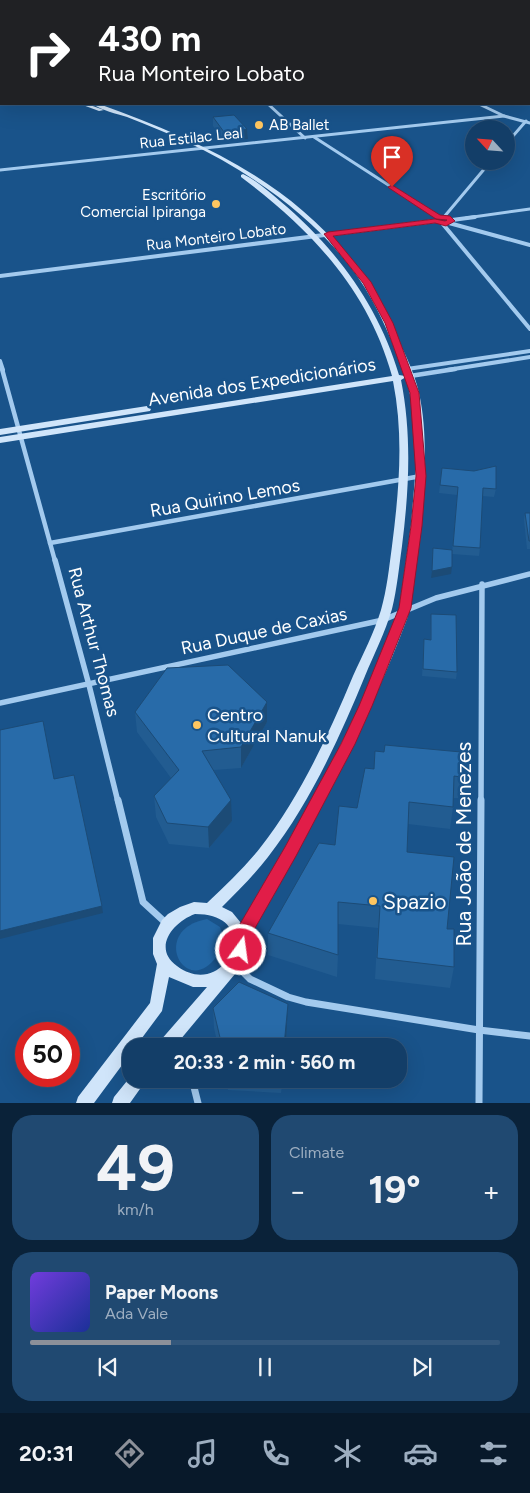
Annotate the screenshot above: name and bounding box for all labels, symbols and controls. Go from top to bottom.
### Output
text: 430 m [98,18,201,60]
icon: right [15,20,80,85]
text: Rua Monteiro Lobato [98,60,305,87]
place label: AB Ballet [269,116,330,134]
marker: AB Ballet [253,119,265,131]
north arrow [465,120,515,170]
map controls [465,120,515,170]
street label: Rua Estilac Leal [138,124,244,152]
pin [371,136,413,187]
icon: arrive [378,143,406,171]
place label: Escritório Comercial Ipiranga [80,186,206,221]
marker: Escritório Comercial Ipiranga [210,198,222,210]
street label: Rua Monteiro Lobato [145,219,287,255]
street label: Avenida dos Expedicionários [147,353,377,411]
street label: Rua Quirino Lemos [148,474,302,522]
street label: Rua Arthur Thomas [63,565,125,719]
street label: Rua Duque de Caxias [179,603,349,659]
place label: Centro Cultural Nanuk [207,704,327,747]
marker: Centro Cultural Nanuk [191,719,203,731]
street label: Rua João de Menezes [451,742,476,946]
place label: Spazio [383,889,446,914]
marker: Spazio [367,895,379,907]
position arrow [214,923,266,975]
speed limit sign: 50 [15,1022,80,1087]
text: 20:33 · 2 min · 560 m [174,1051,355,1074]
text: 49 [96,1128,175,1206]
text: Climate [289,1143,344,1162]
text: 19° [368,1167,421,1213]
text: − [289,1174,306,1208]
text: + [483,1174,500,1208]
text: km/h [117,1200,154,1219]
text: Paper Moons [105,1281,218,1304]
text: Ada Vale [105,1304,168,1323]
icon: previous [94,1353,122,1381]
icon: pause [251,1353,279,1381]
icon: next [408,1353,436,1381]
icon: directions [112,1436,147,1471]
icon: music [185,1436,220,1471]
icon: phone [258,1436,293,1471]
icon: climate [330,1436,365,1471]
icon: car [403,1436,438,1471]
icon: filters [476,1436,511,1471]
text: 20:31 [19,1440,74,1467]

